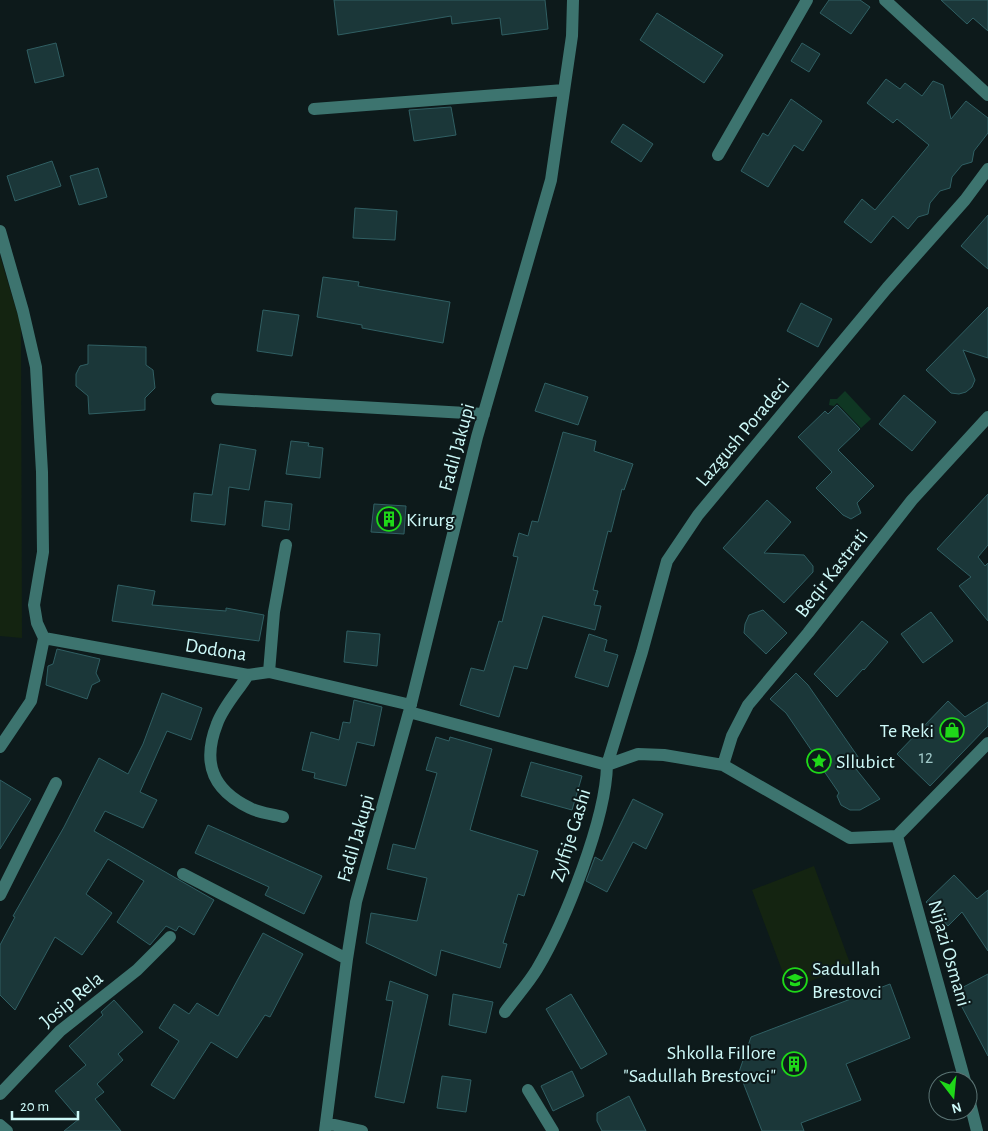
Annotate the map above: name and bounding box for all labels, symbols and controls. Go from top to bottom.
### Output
street label: Lazgush Poradeci [692,375,793,490]
street label: Fadil Jakupi [436,401,478,493]
building icon: Kirurg [376,506,402,532]
place label: Kirurg [406,510,455,530]
street label: Beqir Kastrati [792,526,872,621]
street label: Dodona [184,635,248,665]
shop icon: Te Reki [939,717,965,743]
place label: Te Reki [879,721,934,741]
place icon: Sllubict [806,748,832,774]
house number: 12 [919,749,933,767]
place label: Sllubict [836,752,895,772]
street label: Zylfije Gashi [547,786,595,884]
street label: Fadil Jakupi [334,792,378,884]
street label: Nijazi Osmani [924,898,974,1009]
place label: Sadullah Brestovci [812,959,882,1002]
school or university icon: Sadullah Brestovci [782,967,808,993]
street label: Josip Rela [36,968,107,1032]
place label: Shkolla Fillore "Sadullah Brestovci" [623,1043,776,1086]
building icon: Shkolla Fillore "Sadullah Brestovci" [781,1051,807,1077]
north arrow [928,1071,978,1121]
scale bar [12,1088,79,1120]
text: 20 m [20,1099,49,1114]
text: N [950,1099,963,1116]

